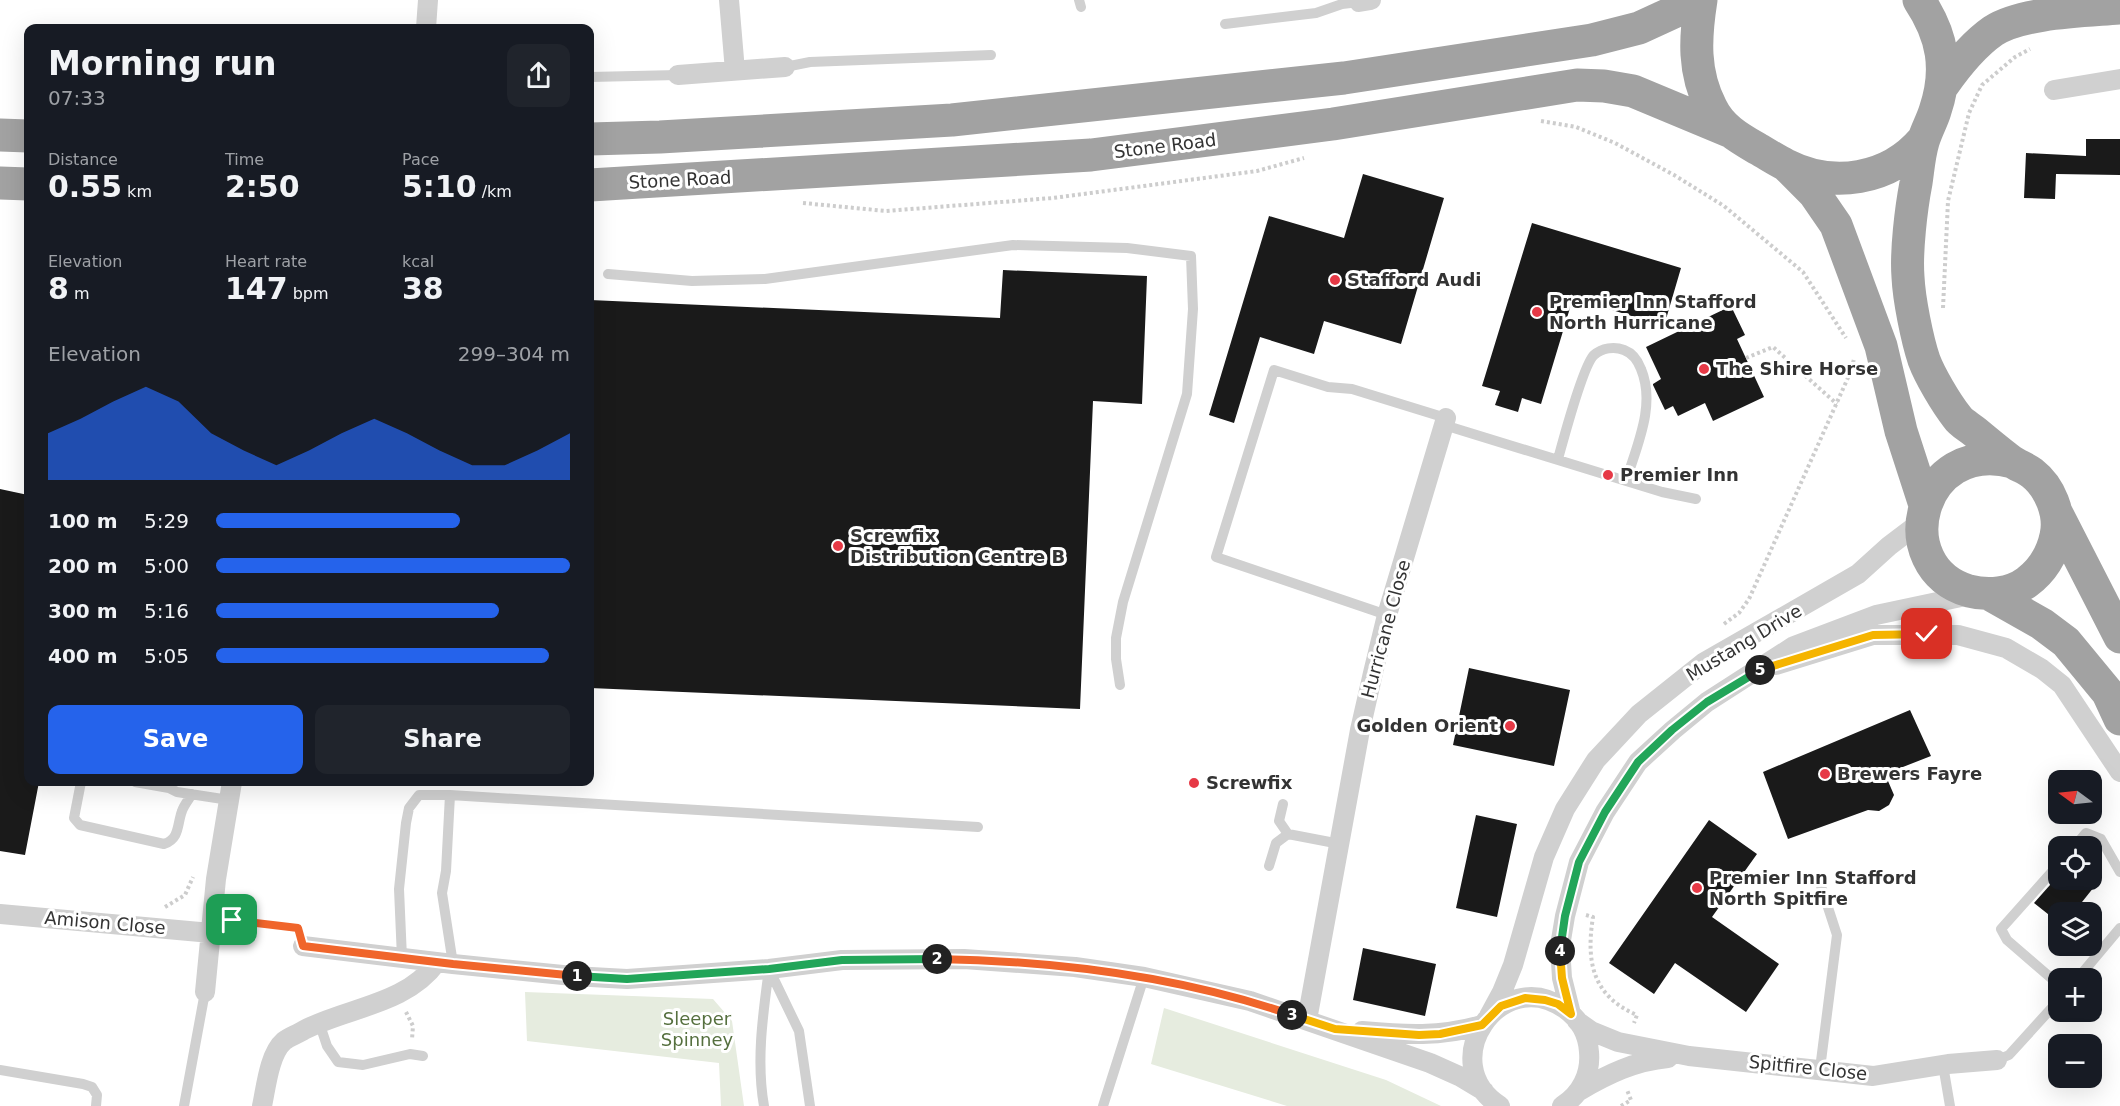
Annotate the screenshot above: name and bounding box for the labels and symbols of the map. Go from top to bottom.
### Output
street label: Stone Road [1113,129,1217,162]
street label: Stone Road [628,166,732,193]
place label: Stafford Audi [1347,269,1482,290]
marker: Stafford Audi [1328,273,1342,287]
place label: Premier Inn Stafford North Hurricane [1549,291,1757,333]
marker: Premier Inn Stafford North Hurricane [1530,305,1544,319]
place label: The Shire Horse [1716,358,1878,379]
marker: The Shire Horse [1697,362,1711,376]
place label: Premier Inn [1620,464,1739,485]
marker: Premier Inn [1601,468,1615,482]
place label: Screwfix Distribution Centre B [850,525,1065,567]
marker: Screwfix Distribution Centre B [831,539,845,553]
street label: Hurricane Close [1357,557,1414,700]
street label: Mustang Drive [1682,600,1805,685]
pin [1901,608,1952,659]
pin: 5 [1745,655,1775,685]
place label: Golden Orient [1357,715,1498,736]
marker: Golden Orient [1503,719,1517,733]
place label: Brewers Fayre [1837,763,1982,784]
marker: Brewers Fayre [1818,767,1832,781]
north arrow [2048,770,2102,824]
place label: Screwfix [1206,772,1293,793]
marker: Screwfix [1187,776,1201,790]
place label: Premier Inn Stafford North Spitfire [1709,867,1917,909]
marker: Premier Inn Stafford North Spitfire [1690,881,1704,895]
pin [206,894,257,945]
street label: Amison Close [44,907,166,938]
pin: 4 [1545,936,1575,966]
pin: 2 [922,944,952,974]
pin: 1 [562,961,592,991]
pin: 3 [1277,1000,1307,1030]
park label: Sleeper Spinney [661,1008,734,1050]
street label: Spitfire Close [1748,1051,1868,1084]

